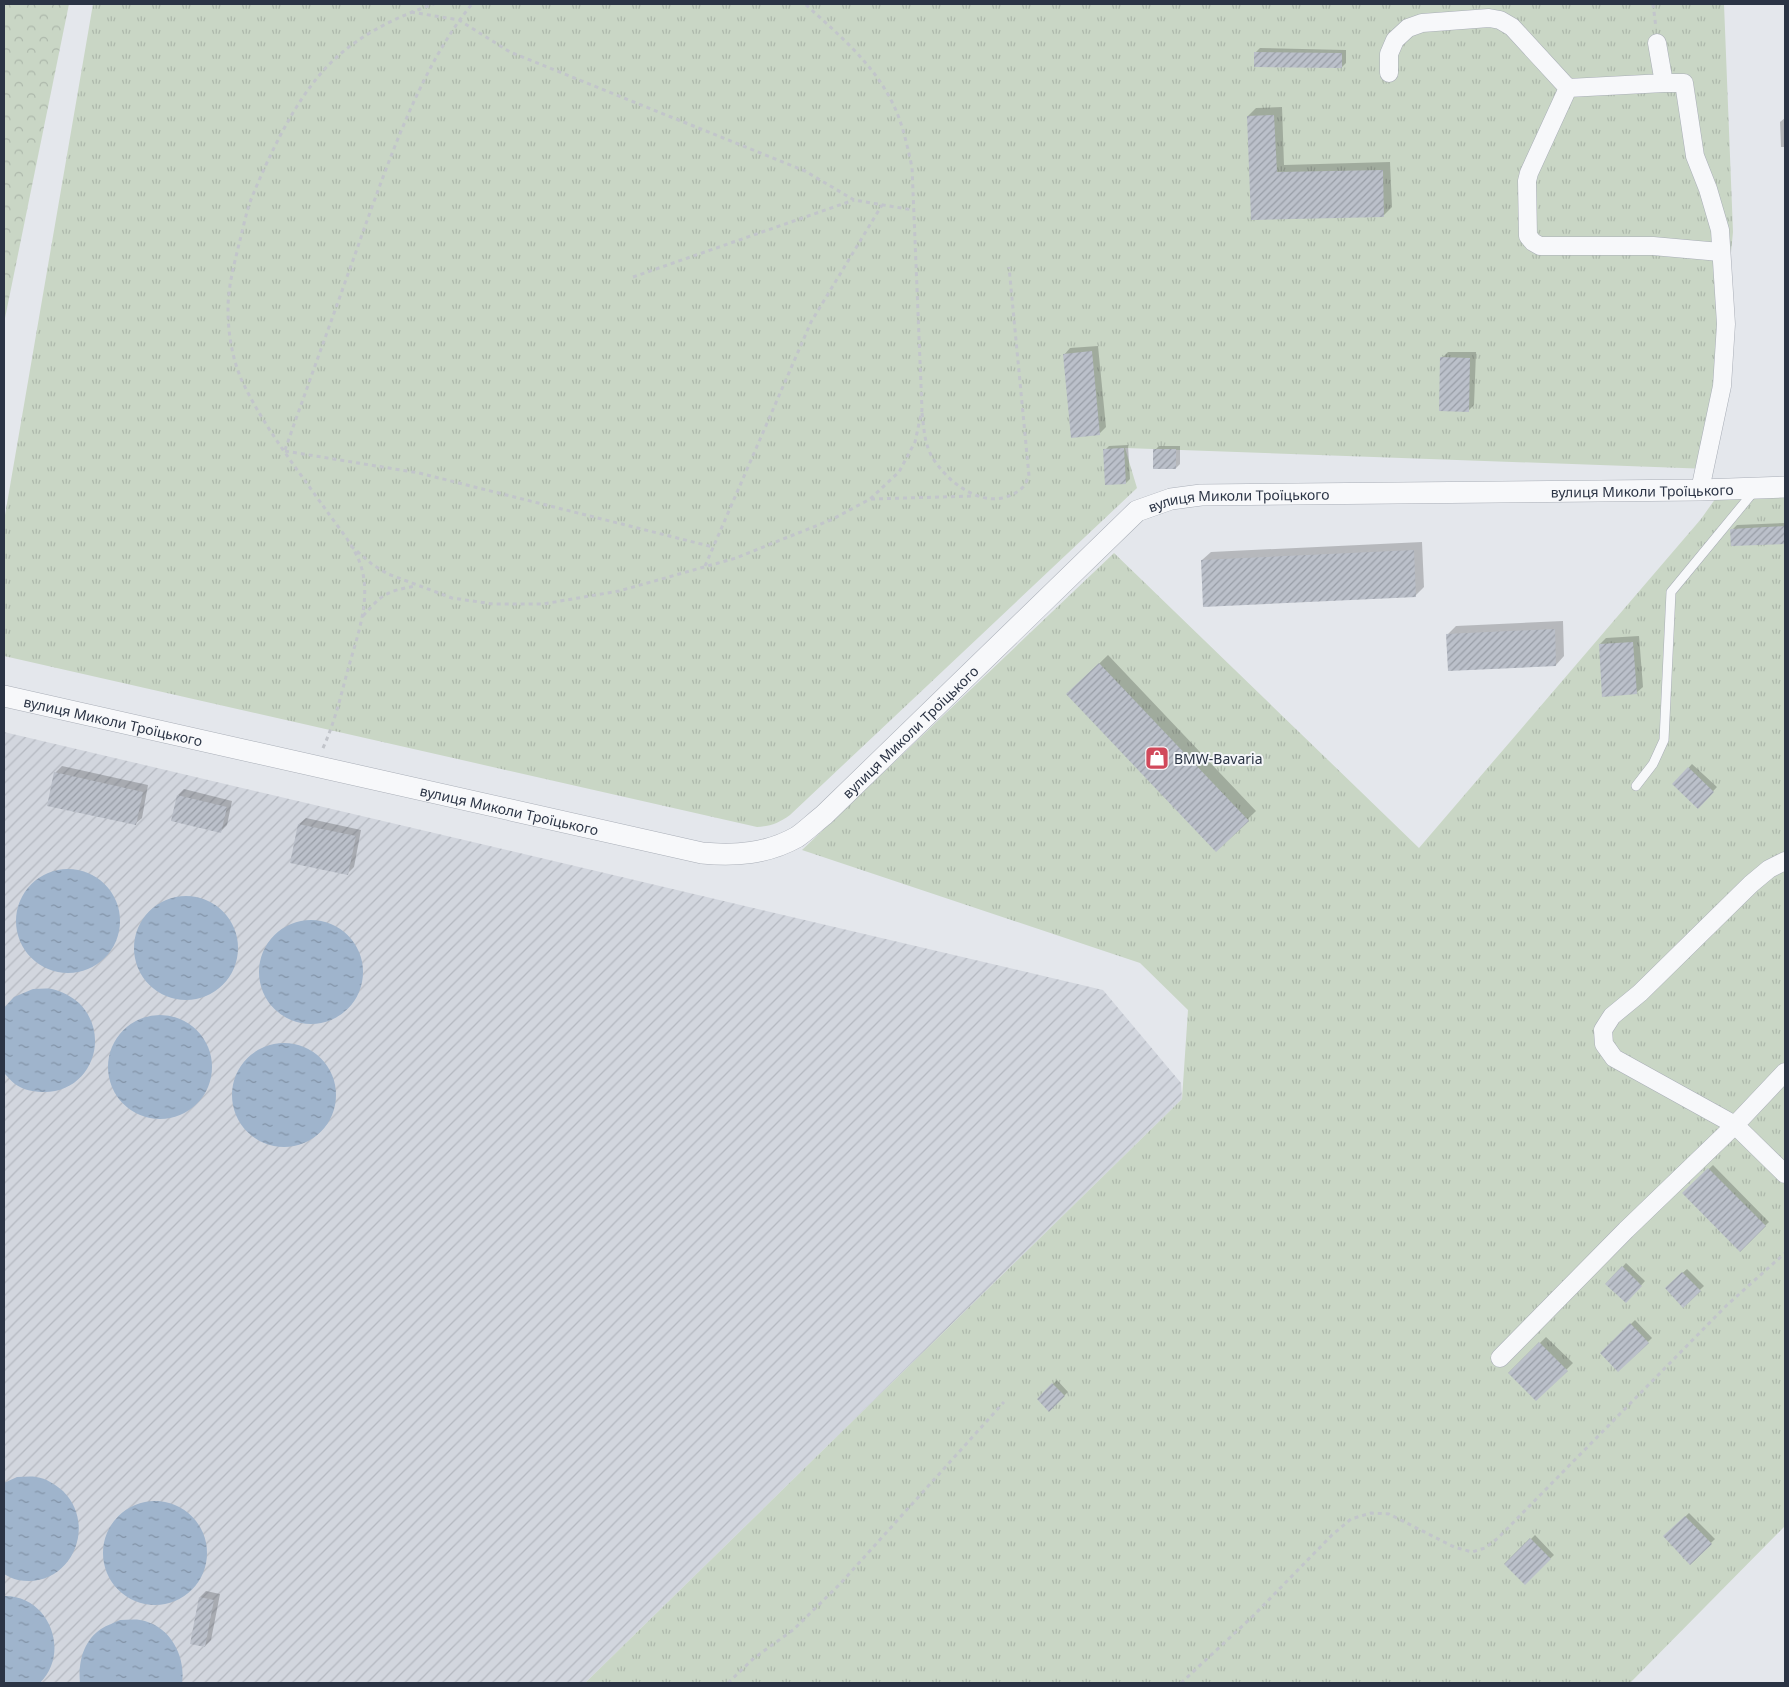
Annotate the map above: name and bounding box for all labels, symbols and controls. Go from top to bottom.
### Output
street label: вулиця Миколи Троїцького [1551,479,1734,501]
street label: вулиця Миколи Троїцького [1145,484,1330,516]
street label: вулиця Миколи Троїцького [838,661,982,802]
street label: вулиця Миколи Троїцького [22,691,205,750]
shop icon: BMW-Bavaria [1144,745,1170,771]
place label: BMW-Bavaria [1174,749,1263,768]
street label: вулиця Миколи Троїцького [418,780,601,839]

